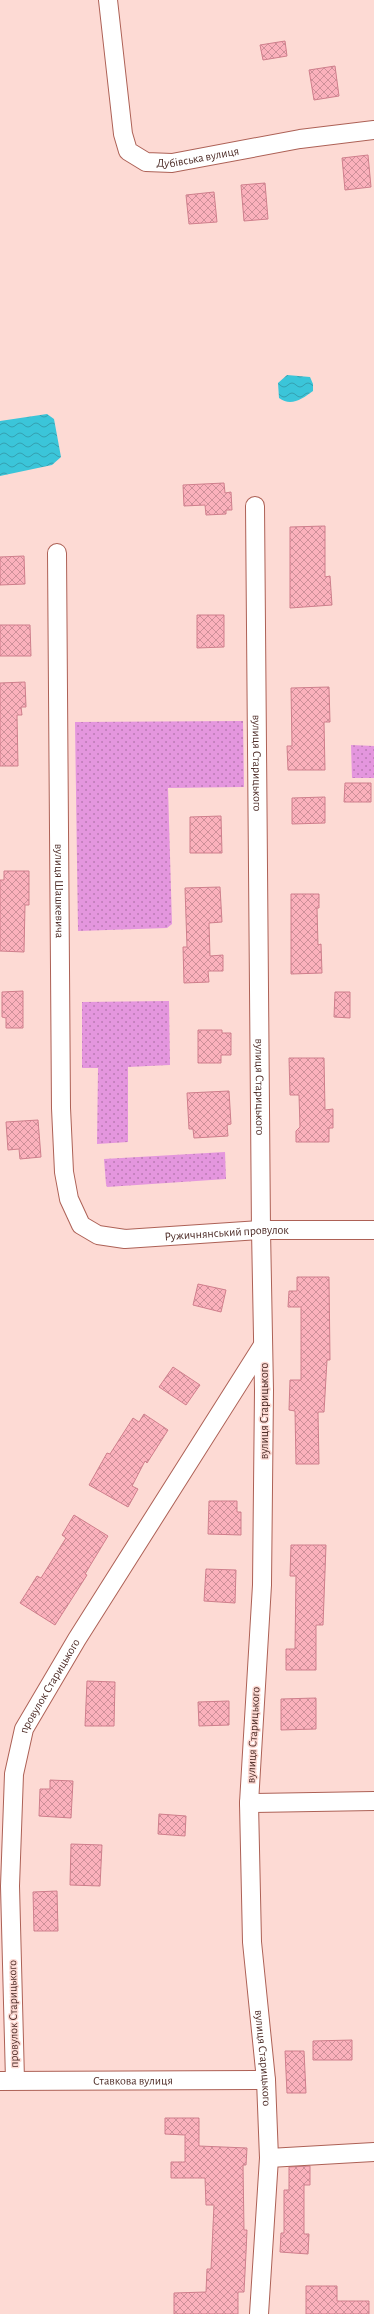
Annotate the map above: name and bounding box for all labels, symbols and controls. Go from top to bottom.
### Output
street label: Дубівська вулиця [156,145,240,170]
street label: вулиця Старицького [250,715,264,812]
street label: вулиця Шашкевича [52,844,66,939]
street label: вулиця Старицького [252,1039,266,1136]
street label: Ружичнянський провулок [164,1224,289,1243]
street label: вулиця Старицького [258,1362,271,1459]
street label: провулок Старицького [17,1636,82,1734]
street label: вулиця Старицького [244,1686,263,1784]
street label: провулок Старицького [6,1960,21,2068]
street label: вулиця Старицького [252,2009,273,2107]
street label: Ставкова вулиця [93,2074,173,2087]

